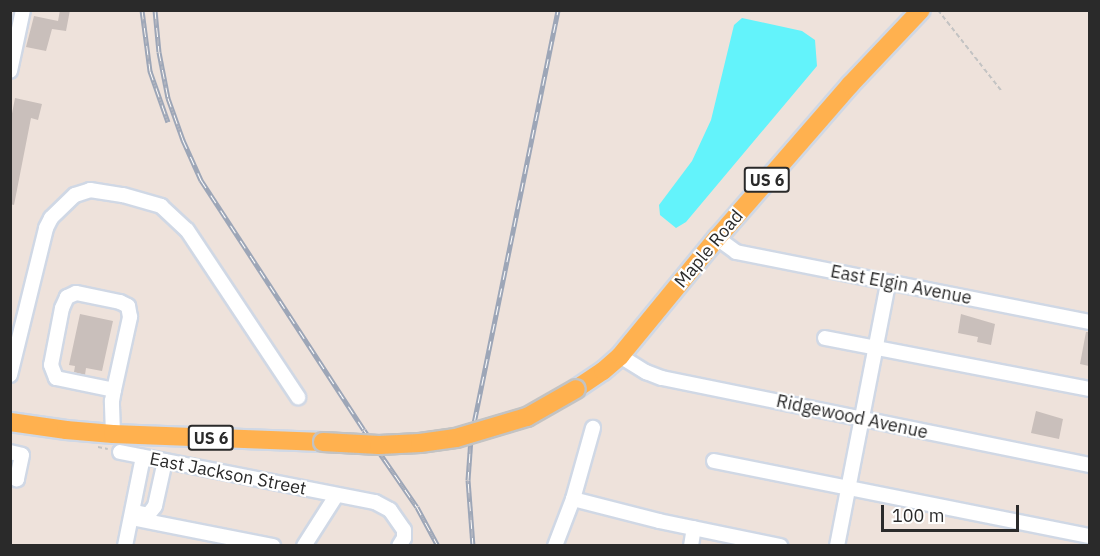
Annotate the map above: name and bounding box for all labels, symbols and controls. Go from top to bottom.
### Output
road number: US 6 [743,167,791,193]
street label: Maple Road [670,206,748,292]
street label: East Elgin Avenue [829,261,973,309]
street label: Ridgewood Avenue [774,390,930,444]
road number: US 6 [187,425,235,451]
street label: East Jackson Street [148,448,308,500]
scale bar [884,493,1022,531]
text: 100 m [892,504,944,527]

